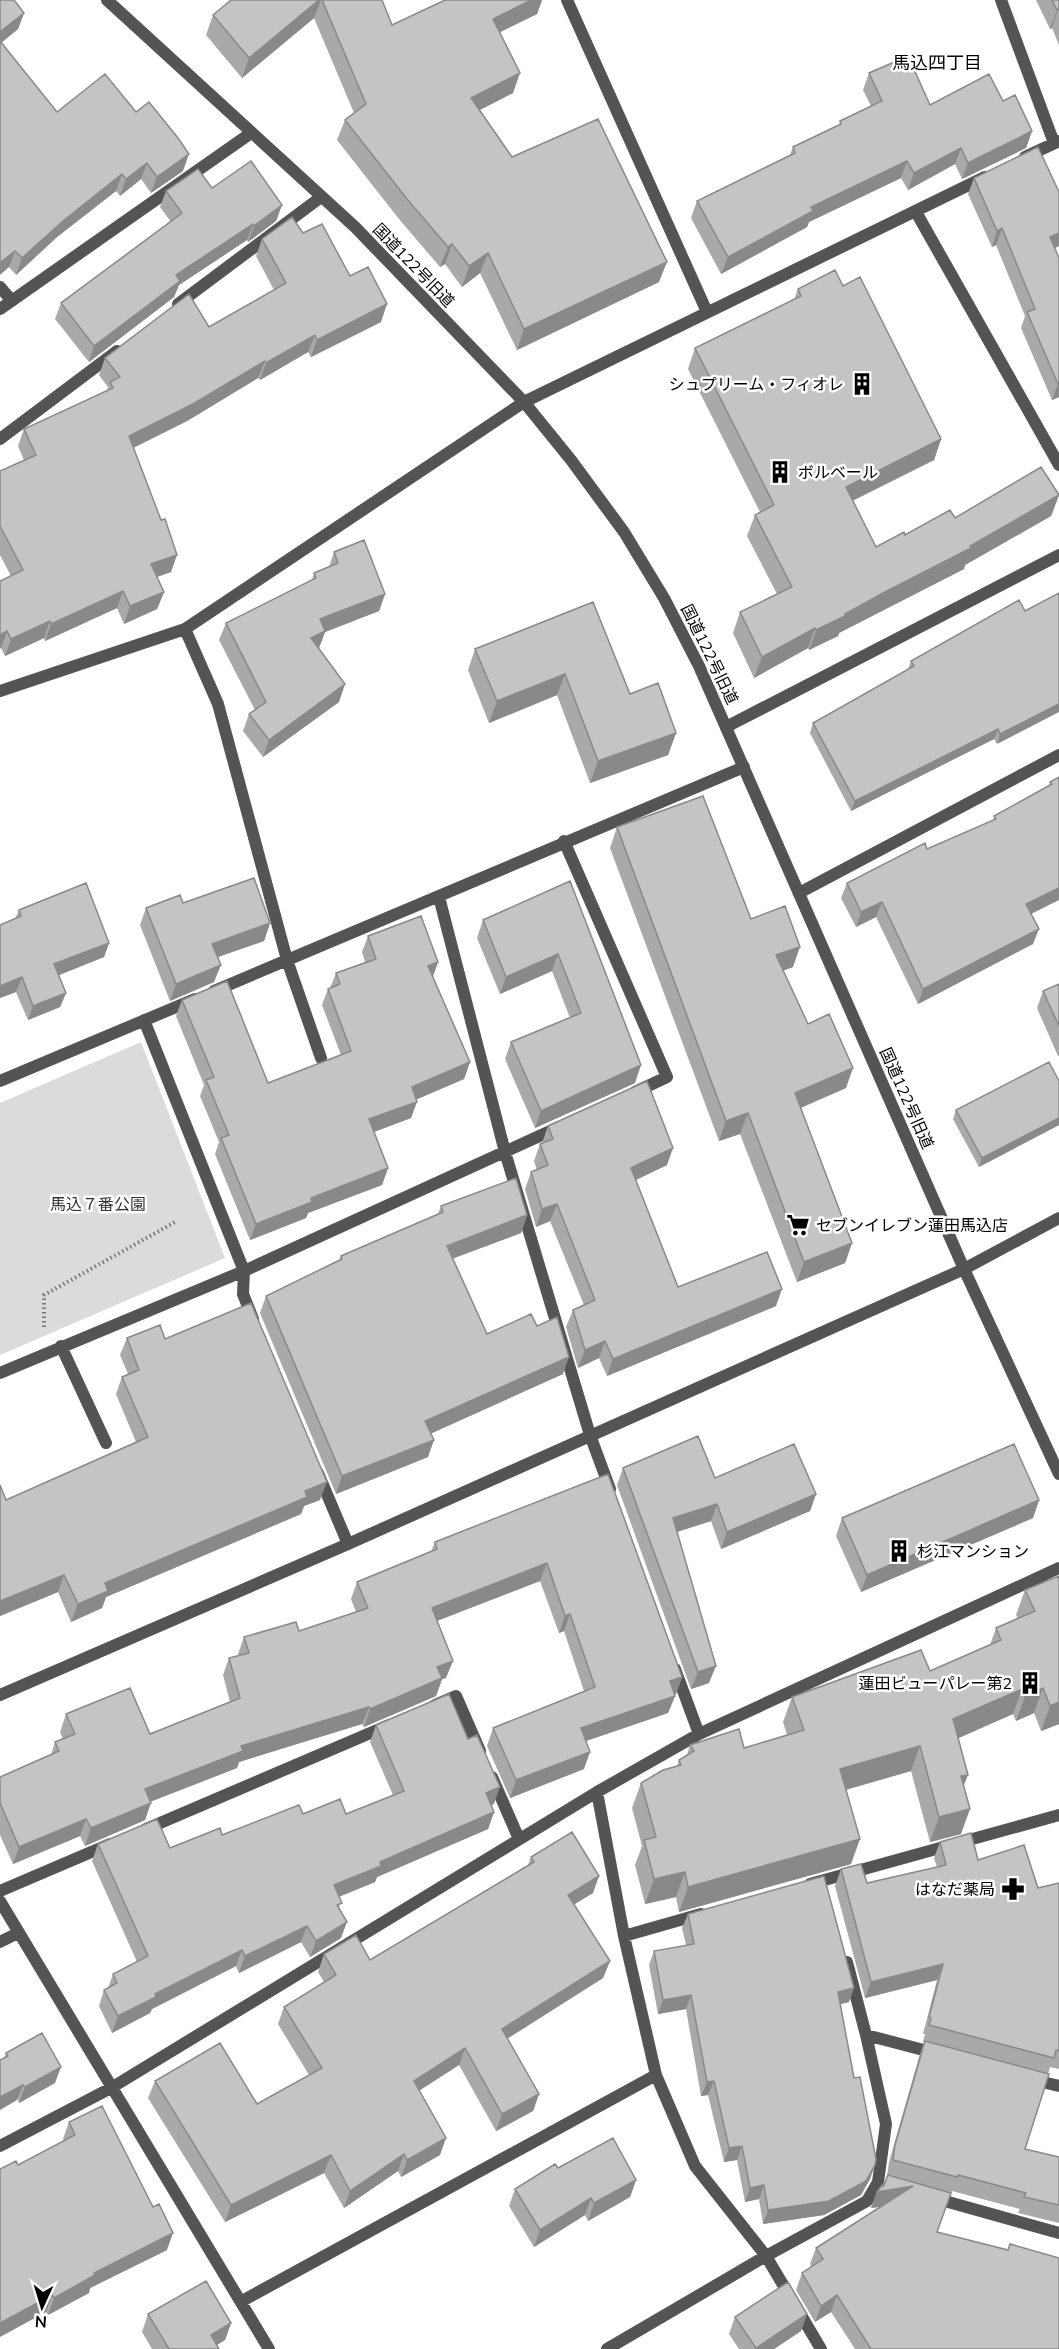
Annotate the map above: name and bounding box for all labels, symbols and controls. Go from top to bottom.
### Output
district label: 馬込四丁目 [892,51,982,75]
street label: 国道122号旧道 [368,219,459,312]
building icon: シュプリーム・フィオレ [849,371,875,397]
place label: シュプリーム・フィオレ [669,374,844,396]
building icon: ボルベール [767,459,793,485]
place label: ボルベール [798,462,878,484]
street label: 国道122号旧道 [675,601,743,708]
street label: 国道122号旧道 [874,1044,938,1153]
park label: 馬込７番公園 [50,1194,146,1216]
supermarket icon: セブンイレブン蓮田馬込店 [785,1212,811,1238]
place label: セブンイレブン蓮田馬込店 [816,1215,1008,1237]
building icon: 杉江マンション [886,1538,912,1564]
place label: 杉江マンション [917,1541,1029,1563]
building icon: 蓮田ビューパレー第2 [1017,1670,1043,1696]
place label: 蓮田ビューパレー第2 [859,1673,1012,1695]
pharmacy icon: はなだ薬局 [1000,1876,1026,1902]
place label: はなだ薬局 [915,1879,995,1901]
north arrow [12,2277,72,2337]
text: N [34,2310,48,2332]

